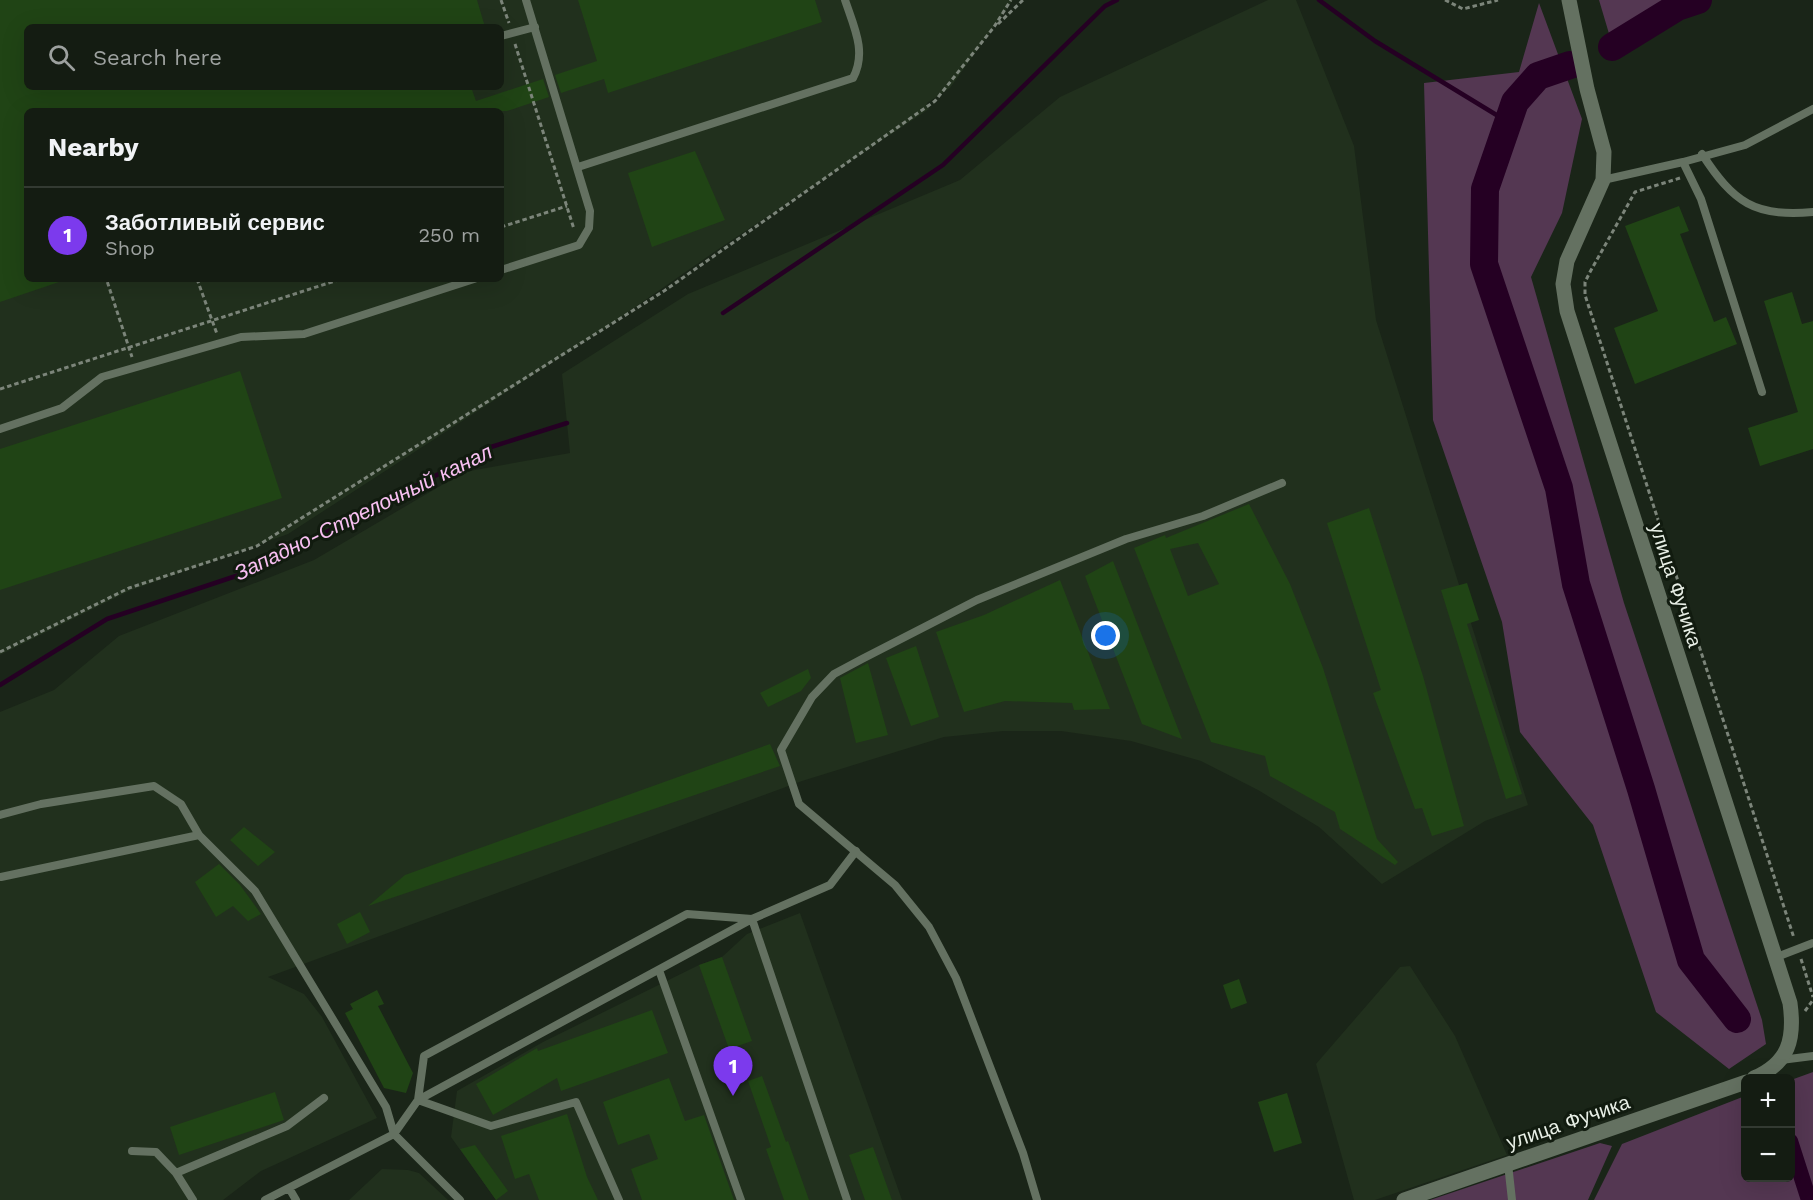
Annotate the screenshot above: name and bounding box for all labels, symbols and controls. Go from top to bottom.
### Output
search box [24,24,504,90]
icon: search [45,41,78,74]
text: Search here [93,45,222,70]
text: Nearby [48,132,139,162]
text: Заботливый сервис [105,210,325,235]
text: 1 [63,223,72,247]
text: 250 m [418,223,480,247]
text: Shop [105,236,155,260]
water label: Западно-Стрелочный канал [230,438,496,585]
street label: улица Фучика [1645,520,1708,651]
your location [1091,621,1120,650]
pin: 1 [714,1046,752,1096]
map controls [1741,1074,1795,1182]
button: + [1741,1074,1795,1128]
street label: улица Фучика [1503,1089,1634,1154]
button: − [1741,1128,1795,1182]

